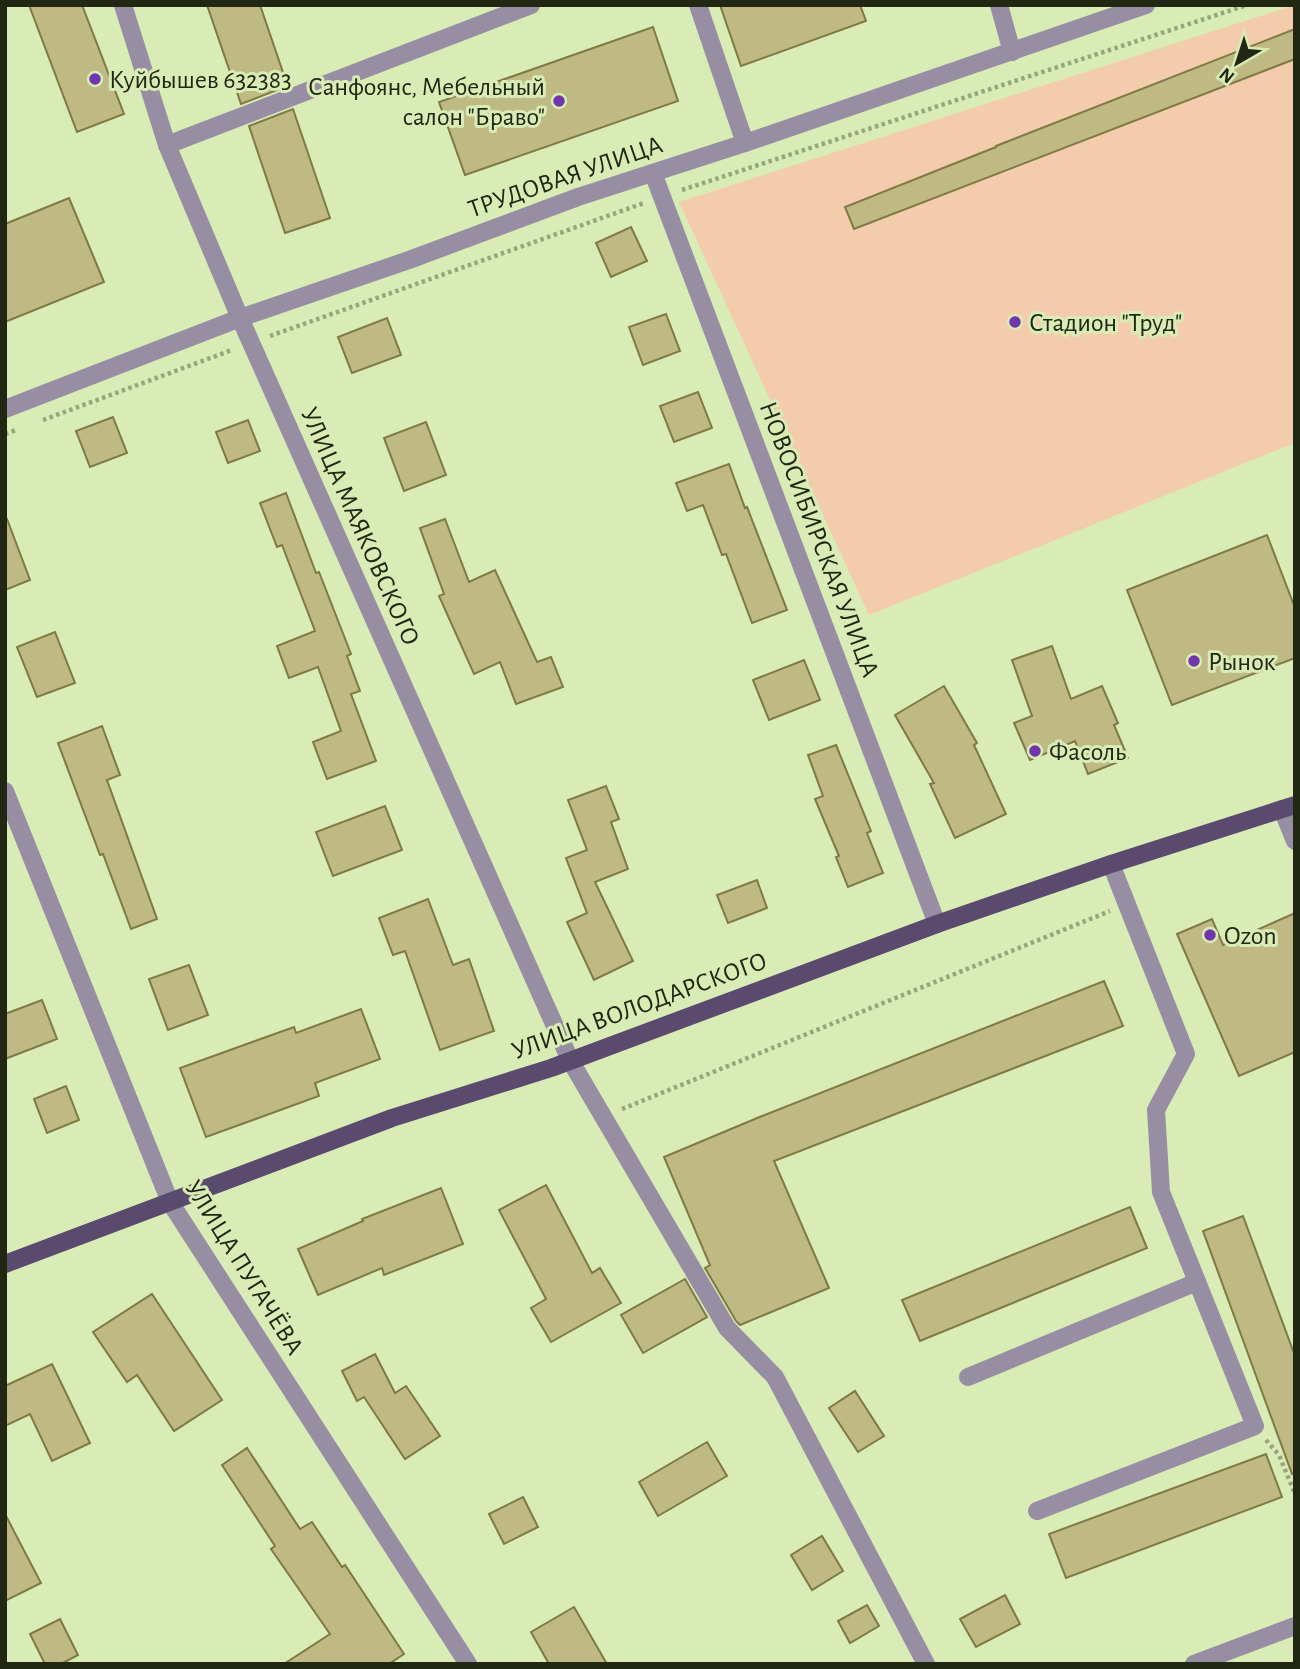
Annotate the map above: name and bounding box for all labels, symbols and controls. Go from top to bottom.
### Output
north arrow [1202,28,1272,98]
text: N [1216,64,1238,87]
place label: Куйбышев 632383 [109,67,292,93]
marker: Куйбышев 632383 [87,71,103,87]
place label: Санфоянс, Мебельный салон "Браво" [308,74,545,130]
marker: Санфоянс, Мебельный салон "Браво" [551,93,567,109]
street label: ТРУДОВАЯ УЛИЦА [465,132,666,222]
place label: Стадион "Труд" [1029,310,1182,336]
marker: Стадион "Труд" [1007,314,1023,330]
street label: НОВОСИБИРСКАЯ УЛИЦА [754,398,884,681]
street label: УЛИЦА МАЯКОВСКОГО [296,403,424,649]
place label: Рынок [1208,649,1276,675]
marker: Рынок [1186,653,1202,669]
place label: Фасоль [1049,739,1126,765]
marker: Фасоль [1027,743,1043,759]
place label: Ozon [1224,923,1277,949]
marker: Ozon [1202,927,1218,943]
street label: УЛИЦА ВОЛОДАРСКОГО [508,948,770,1064]
street label: УЛИЦА ПУГАЧЁВА [180,1175,309,1359]

